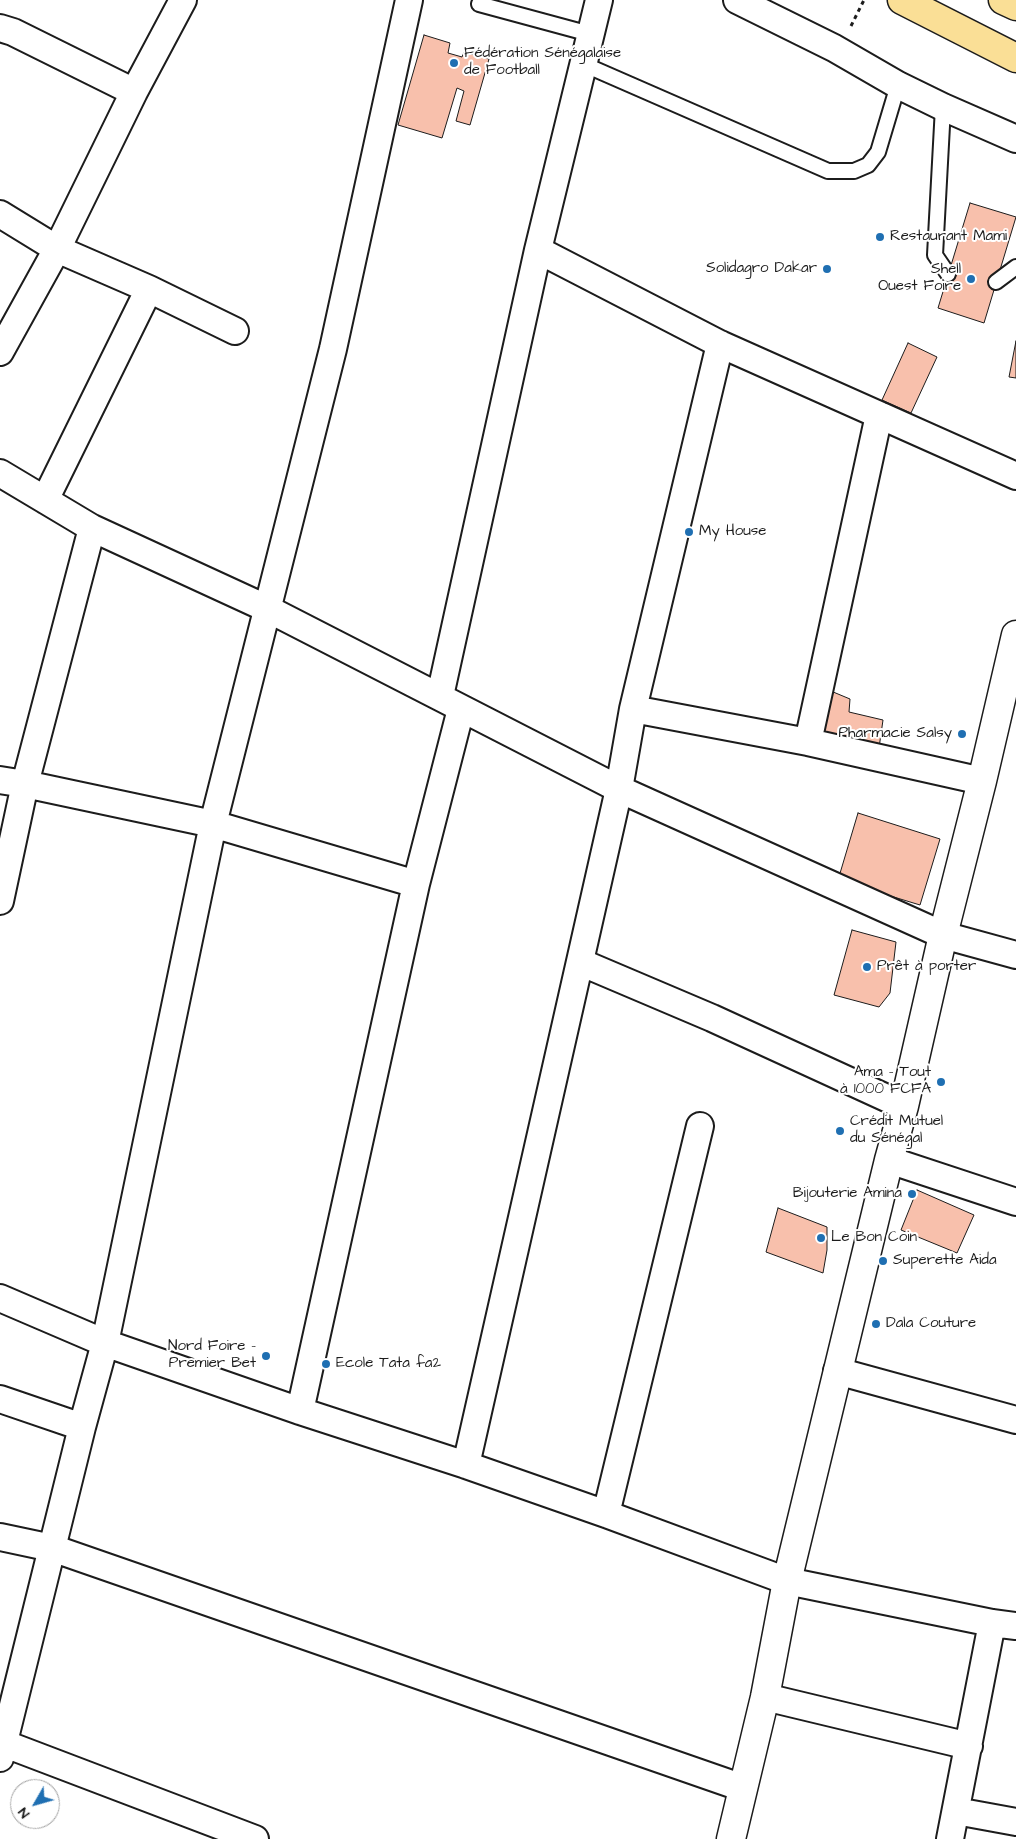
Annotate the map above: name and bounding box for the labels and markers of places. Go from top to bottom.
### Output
place label: Fédération Sénégalaise de Football [464,45,621,80]
marker: Fédération Sénégalaise de Football [448,57,460,69]
place label: Restaurant Mami [890,228,1007,246]
marker: Restaurant Mami [874,231,886,243]
place label: Solidagro Dakar [706,260,817,278]
place label: Shell Ouest Foire [878,261,961,296]
marker: Solidagro Dakar [821,263,833,275]
marker: Shell Ouest Foire [965,273,977,285]
place label: My House [699,523,766,541]
marker: My House [683,526,695,538]
place label: Pharmacie Salsy [839,725,952,743]
marker: Pharmacie Salsy [956,728,968,740]
place label: Prêt à porter [877,958,976,976]
marker: Prêt à porter [861,961,873,973]
place label: Ama - Tout à 1000 FCFA [840,1064,931,1099]
marker: Ama - Tout à 1000 FCFA [935,1076,947,1088]
place label: Crédit Mutuel du Sénégal [850,1113,943,1148]
marker: Crédit Mutuel du Sénégal [834,1125,846,1137]
place label: Bijouterie Amina [793,1185,902,1203]
marker: Bijouterie Amina [906,1188,918,1200]
place label: Le Bon Coin [831,1229,917,1247]
marker: Le Bon Coin [815,1232,827,1244]
place label: Superette Aida [893,1252,997,1270]
marker: Superette Aida [877,1255,889,1267]
place label: Dala Couture [886,1315,976,1333]
marker: Dala Couture [870,1318,882,1330]
place label: Nord Foire – Premier Bet [168,1338,256,1373]
marker: Nord Foire – Premier Bet [260,1350,272,1362]
place label: Ecole Tata fa2 [336,1355,441,1373]
marker: Ecole Tata fa2 [320,1358,332,1370]

